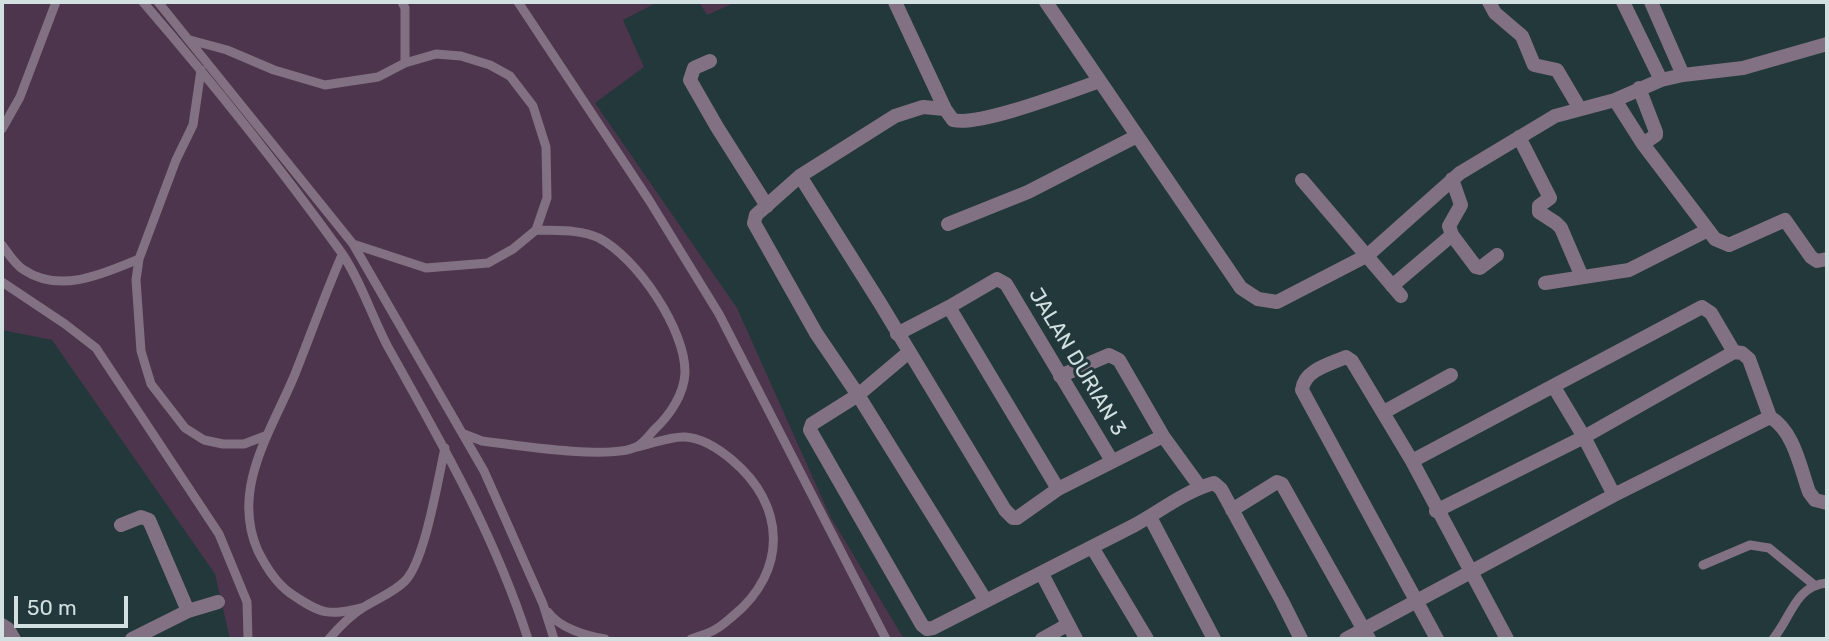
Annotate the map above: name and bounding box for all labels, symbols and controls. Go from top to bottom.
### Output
street label: JALAN DURIAN 3 [1023,284,1131,440]
scale bar [18,582,131,626]
text: 50 m [27,595,77,620]

